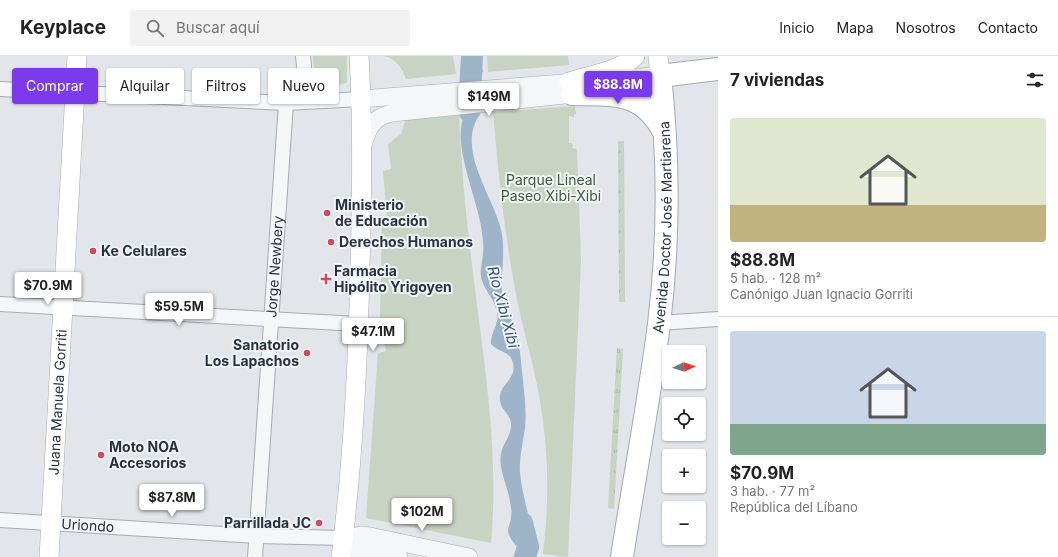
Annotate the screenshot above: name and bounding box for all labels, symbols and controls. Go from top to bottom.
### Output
search box [130,10,410,46]
text: Keyplace [20,16,106,39]
icon: search [144,17,166,39]
text: Buscar aquí [176,18,260,37]
text: Inicio [779,19,815,36]
text: Mapa [837,19,874,36]
text: Nosotros [896,19,956,36]
text: Contacto [978,19,1038,36]
chip: Comprar [12,68,98,104]
chip: Alquilar [106,68,184,104]
chip: Filtros [192,68,260,104]
chip: Nuevo [268,68,339,104]
icon: filters [1024,69,1046,91]
text: 7 viviendas [730,70,824,90]
pin: $88.8M [585,71,651,105]
text: $88.8M [593,76,643,92]
pin: $149M [461,83,517,117]
text: $149M [467,88,511,104]
street label: Avenida Doctor José Martiarena [649,121,675,334]
icon: home [852,144,924,216]
park label: Parque Lineal Paseo Xibi-Xibi [501,171,601,204]
place label: Ministerio de Educación [335,196,427,229]
marker: Ministerio de Educación [322,208,332,218]
street label: Jorge Newbery [262,215,286,318]
place label: Derechos Humanos [339,233,473,250]
marker: Derechos Humanos [326,237,336,247]
place label: Ke Celulares [101,242,187,259]
marker: Ke Celulares [88,246,98,256]
text: $88.8M [730,250,795,270]
place label: Farmacia Hipólito Yrigoyen [334,262,452,295]
water label: Río Xibi Xibi [483,264,524,350]
text: 5 hab. · 128 m² [730,270,821,286]
pin: $70.9M [15,272,81,306]
marker: Farmacia Hipólito Yrigoyen [321,274,331,284]
text: $70.9M [24,277,73,293]
text: Canónigo Juan Ignacio Gorriti [730,286,913,302]
pin: $59.5M [146,293,212,327]
text: $59.5M [154,298,204,314]
pin: $47.1M [340,318,406,352]
text: $47.1M [351,323,395,339]
street label: Juana Manuela Gorriti [45,329,70,476]
place label: Sanatorio Los Lapachos [205,336,299,369]
north arrow [662,345,706,389]
map controls [662,345,706,545]
marker: Sanatorio Los Lapachos [302,348,312,358]
icon: home [852,357,924,429]
button: locate [662,397,706,441]
place label: Moto NOA Accesorios [109,438,187,471]
button: + [662,449,706,493]
marker: Moto NOA Accesorios [96,450,106,460]
text: $70.9M [730,463,794,483]
text: 3 hab. · 77 m² [730,483,815,499]
pin: $87.8M [139,484,205,518]
text: $87.8M [148,489,196,505]
pin: $102M [394,498,450,532]
text: República del Líbano [730,499,858,515]
button: − [662,501,706,545]
text: $102M [400,503,444,519]
place label: Parrillada JC [224,514,311,531]
street label: Uriondo [61,515,115,535]
marker: Parrillada JC [314,518,324,528]

